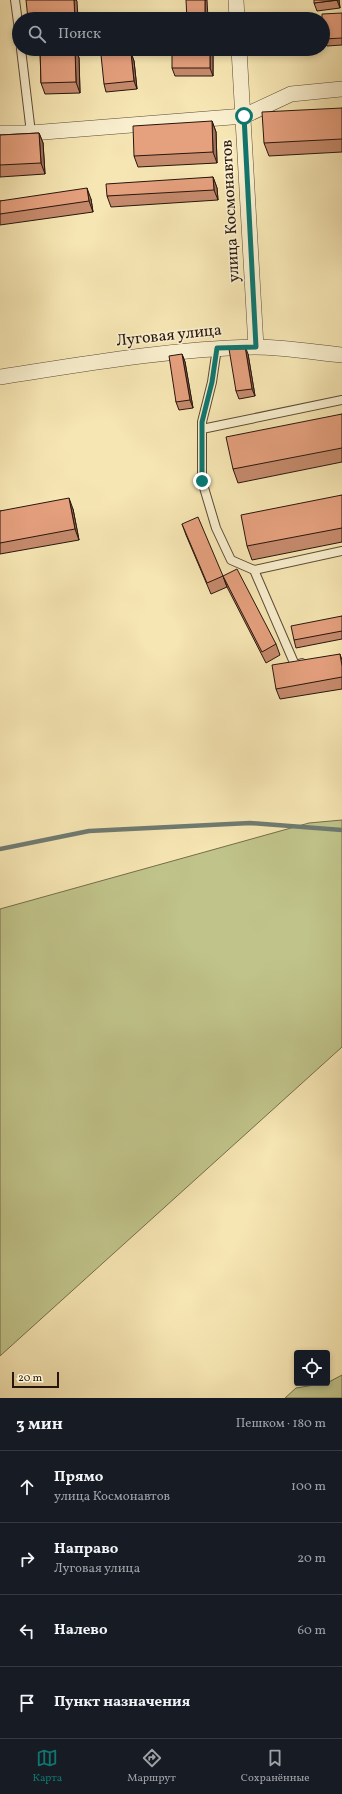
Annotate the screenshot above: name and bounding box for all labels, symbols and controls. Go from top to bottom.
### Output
search box [12,12,330,56]
icon: search [26,23,48,45]
text: Поиск [58,24,101,45]
route start [235,107,253,125]
street label: улица Космонавтов [216,139,246,283]
street label: Луговая улица [115,320,223,352]
route end [193,472,211,490]
map controls [294,1350,330,1386]
button: locate [294,1350,330,1386]
scale bar [12,1370,59,1389]
text: 20 m [18,1371,42,1386]
text: 3 мин [16,1413,63,1436]
text: Пешком · 180 m [236,1415,326,1433]
text: Прямо [54,1467,103,1488]
icon: ahead [16,1476,38,1498]
text: 100 m [291,1478,326,1496]
text: улица Космонавтов [54,1488,170,1506]
text: Направо [54,1539,118,1560]
icon: right [16,1548,38,1570]
text: 20 m [297,1550,326,1568]
text: Луговая улица [54,1560,140,1578]
icon: left [16,1620,38,1642]
text: Налево [54,1620,108,1641]
text: 60 m [298,1622,326,1640]
icon: arrive [16,1692,38,1714]
text: Пункт назначения [54,1692,190,1713]
tab: Карта [32,1747,62,1786]
tab: Маршрут [127,1747,176,1786]
tab: Сохранённые [241,1747,309,1786]

